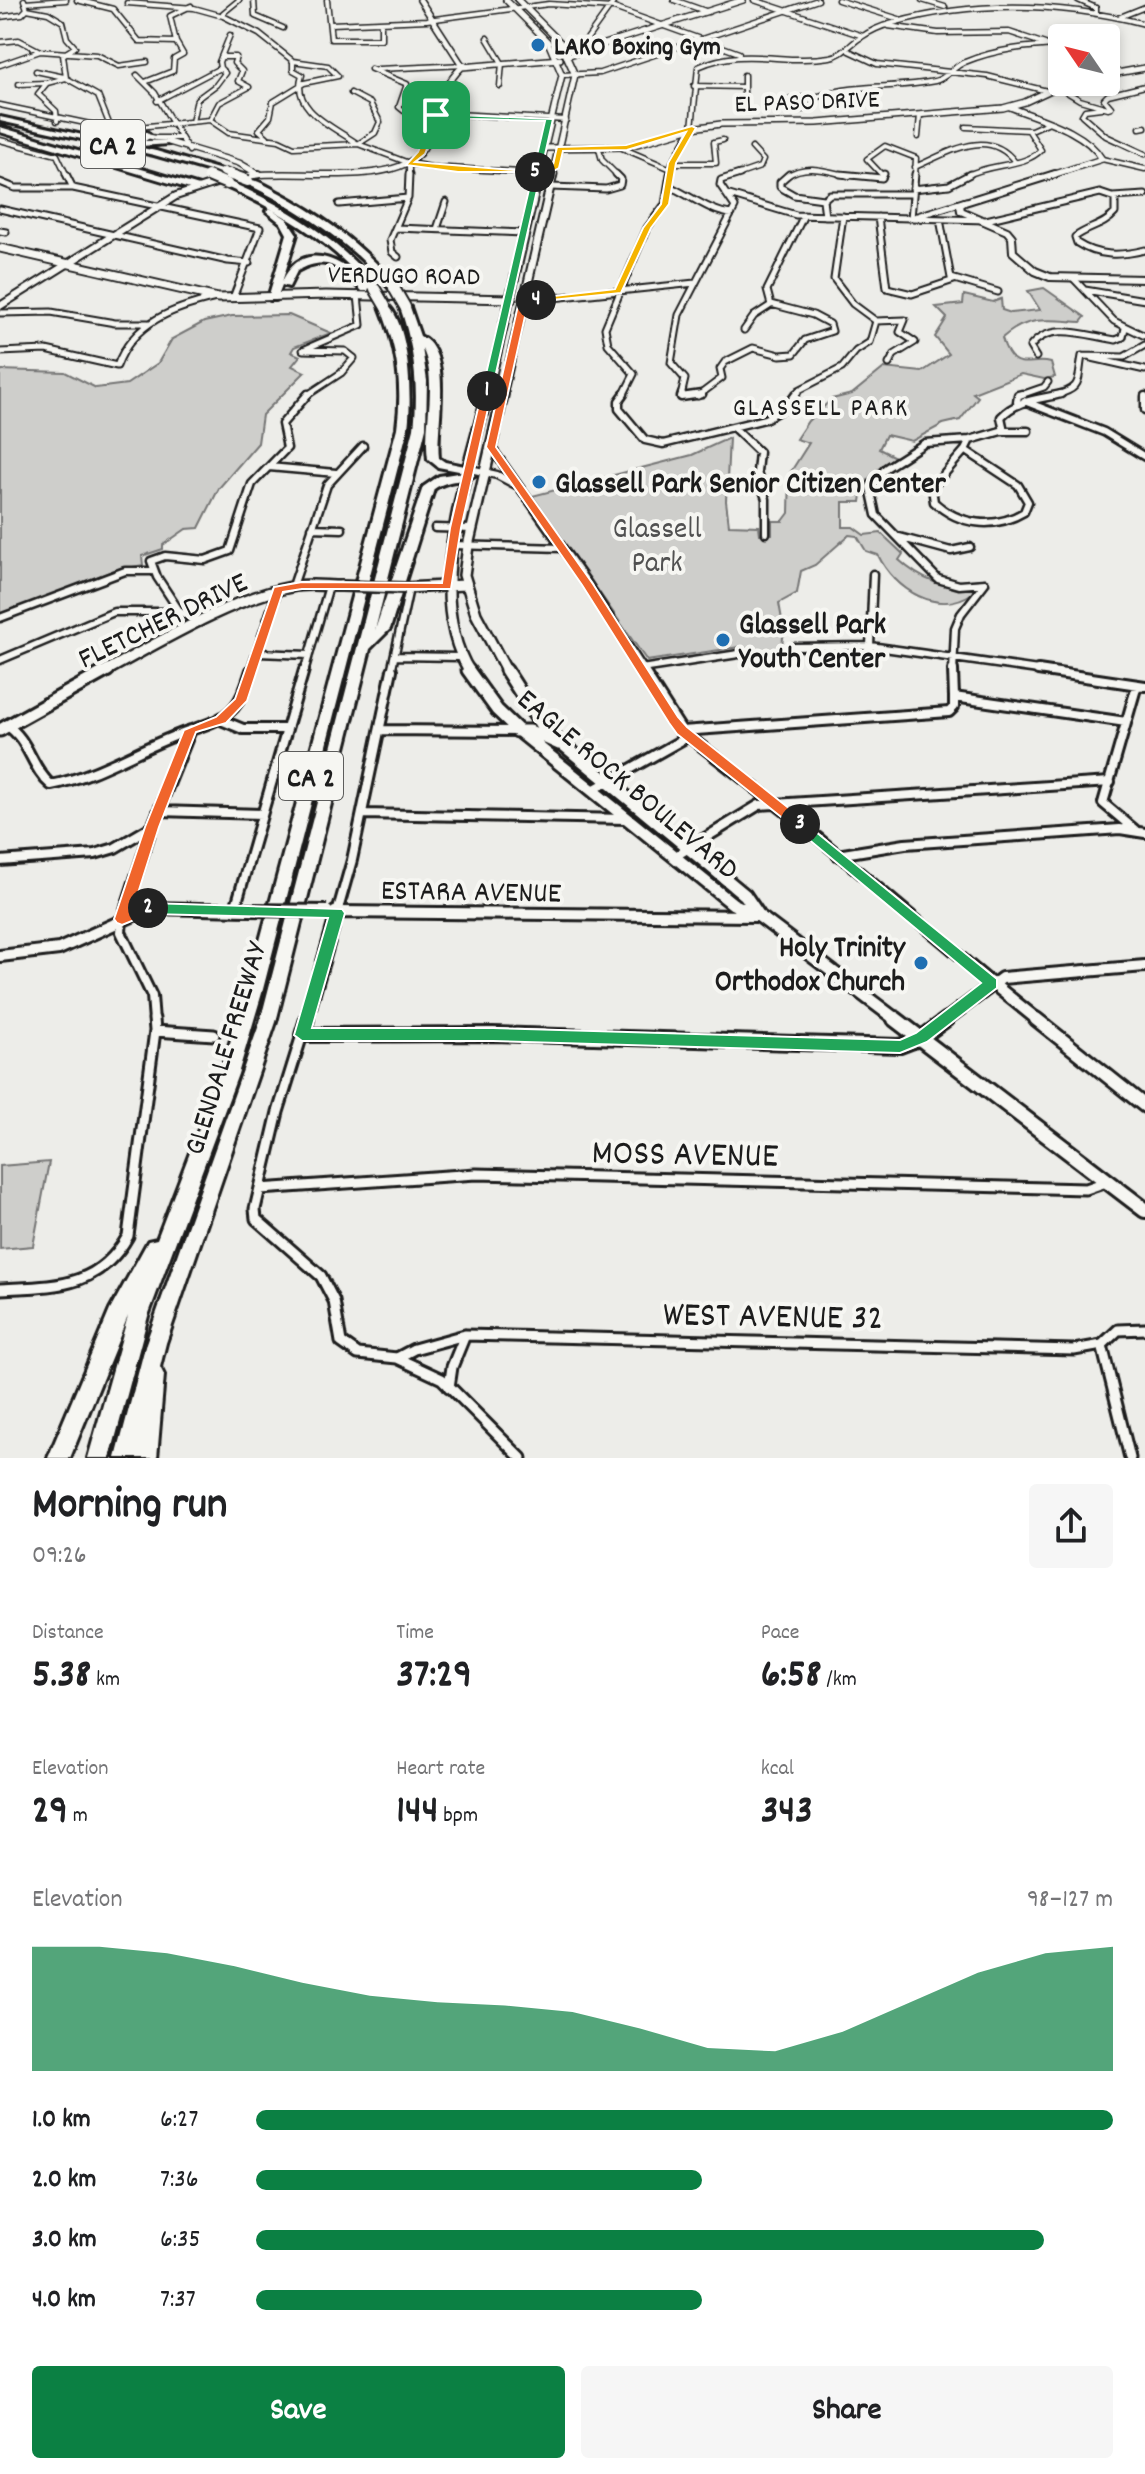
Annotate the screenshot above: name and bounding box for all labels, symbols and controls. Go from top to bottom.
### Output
north arrow [1048,24,1120,96]
map controls [1048,24,1120,96]
place label: LAKO Boxing Gym [554,30,721,67]
marker: LAKO Boxing Gym [529,36,547,54]
pin [402,81,470,149]
street label: EL PASO DRIVE [734,82,881,125]
icon: arrive [414,93,458,137]
road number: CA 2 [81,120,145,168]
pin: 5 [515,152,555,192]
text: 5 [530,156,540,187]
street label: VERDUGO ROAD [328,258,480,297]
pin: 4 [516,280,556,320]
text: 4 [531,284,541,315]
pin: 1 [467,371,507,411]
text: 1 [485,375,489,406]
district label: GLASSELL PARK [733,391,909,428]
place label: Glassell Park Senior Citizen Center [555,465,946,508]
marker: Glassell Park Senior Citizen Center [530,473,548,491]
park label: Glassell Park [612,510,702,587]
street label: FLETCHER DRIVE [72,563,256,683]
place label: Glassell Park Youth Center [738,606,886,683]
marker: Glassell Park Youth Center [714,631,732,649]
street label: EAGLE ROCK BOULEVARD [506,681,746,892]
road number: CA 2 [279,752,343,800]
pin: 3 [780,804,820,844]
text: 3 [795,808,805,839]
street label: ESTARA AVENUE [380,871,562,918]
pin: 2 [128,888,168,928]
text: 2 [143,892,153,923]
place label: Holy Trinity Orthodox Church [715,929,907,1006]
street label: GLENDALE FREEWAY [176,937,281,1161]
marker: Holy Trinity Orthodox Church [912,954,930,972]
street label: MOSS AVENUE [591,1129,779,1185]
street label: WEST AVENUE 32 [662,1291,883,1347]
text: Morning run [32,1476,227,1539]
button: share [1029,1484,1113,1568]
text: 09:26 [32,1538,87,1575]
text: Distance [32,1618,104,1649]
text: Time [396,1618,434,1649]
text: Pace [761,1618,800,1649]
text: 5.38 [32,1649,91,1706]
text: 37:29 [396,1649,472,1706]
text: 6:58 [761,1649,821,1706]
text: km [91,1665,120,1696]
text: /km [821,1665,857,1696]
text: Elevation [32,1754,109,1785]
text: Heart rate [396,1754,485,1785]
text: kcal [761,1754,794,1785]
text: 29 [32,1785,68,1842]
text: 144 [396,1785,438,1842]
text: 343 [761,1785,813,1842]
text: m [68,1801,88,1832]
text: bpm [438,1801,478,1832]
text: Elevation [32,1882,122,1919]
text: 98–127 m [1027,1882,1113,1919]
text: 1.0 km [32,2102,91,2139]
text: 6:27 [160,2102,198,2139]
text: 2.0 km [32,2162,96,2199]
text: 7:36 [160,2162,199,2199]
text: 3.0 km [32,2222,97,2259]
text: 6:35 [160,2222,201,2259]
text: 4.0 km [32,2282,96,2319]
text: 7:37 [160,2282,196,2319]
button: Save [32,2366,565,2458]
button: Share [581,2366,1113,2458]

